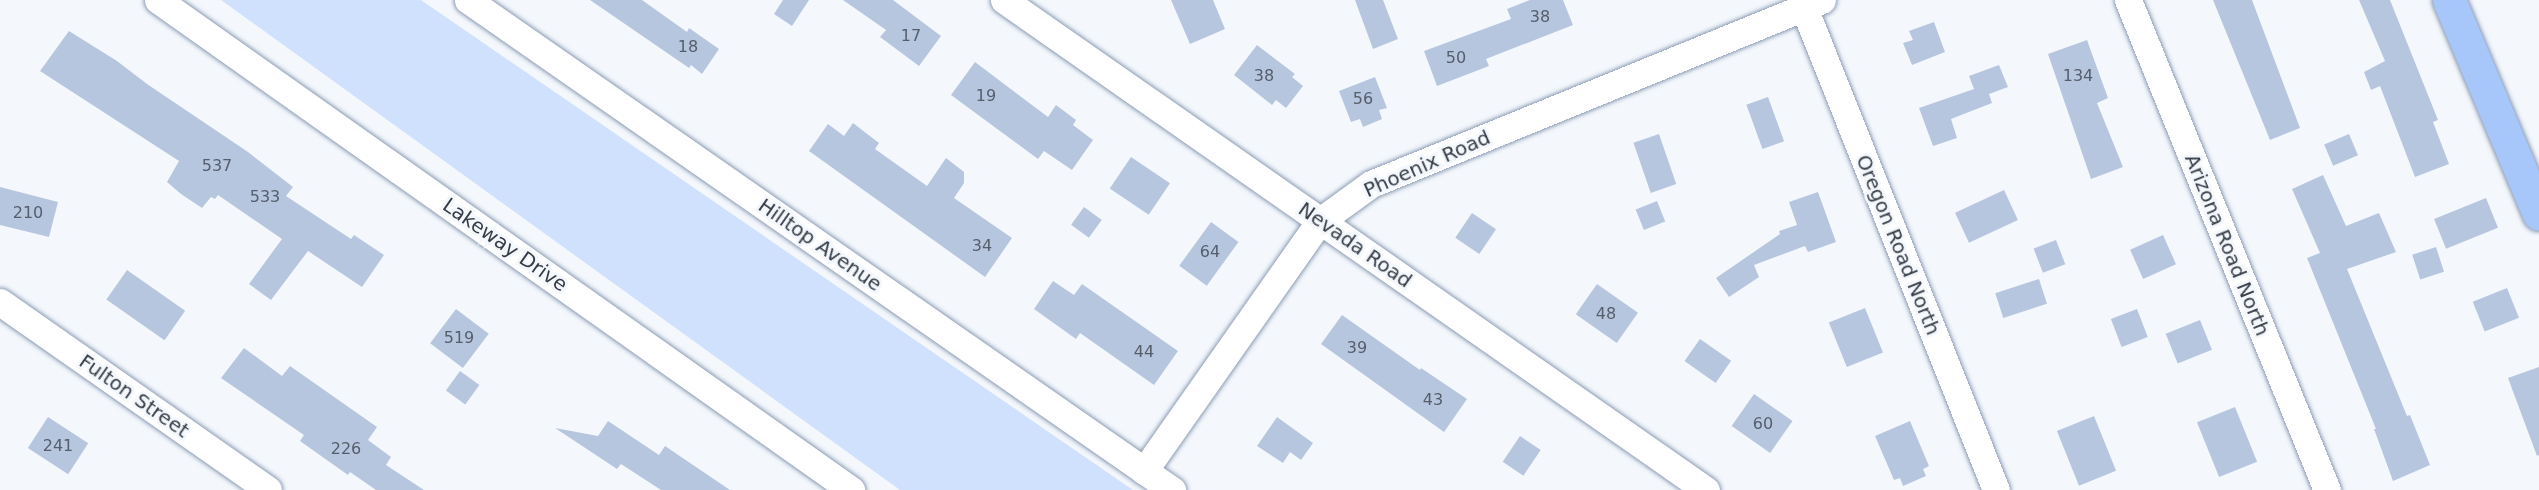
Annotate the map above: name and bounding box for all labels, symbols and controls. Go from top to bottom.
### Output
house number: 38 [1530,7,1550,27]
house number: 17 [901,26,921,46]
house number: 18 [678,37,698,57]
house number: 50 [1446,48,1466,68]
house number: 38 [1254,66,1274,86]
house number: 134 [2063,66,2093,86]
house number: 19 [976,86,996,106]
house number: 56 [1353,89,1373,109]
street label: Phoenix Road [1360,125,1494,203]
street label: Oregon Road North [1851,151,1945,339]
street label: Arizona Road North [2180,151,2274,339]
house number: 537 [202,156,232,176]
house number: 533 [250,187,280,207]
street label: Lakeway Drive [438,193,572,297]
street label: Hilltop Avenue [754,194,886,296]
street label: Nevada Road [1294,197,1416,293]
house number: 210 [13,203,43,223]
house number: 34 [972,236,992,256]
house number: 64 [1200,242,1220,262]
house number: 48 [1596,304,1616,324]
house number: 519 [444,328,474,348]
house number: 39 [1347,338,1367,358]
house number: 44 [1134,342,1154,362]
street label: Fulton Street [74,349,194,443]
house number: 43 [1423,390,1443,410]
house number: 60 [1753,414,1773,434]
house number: 241 [43,436,73,456]
house number: 226 [331,439,361,459]

